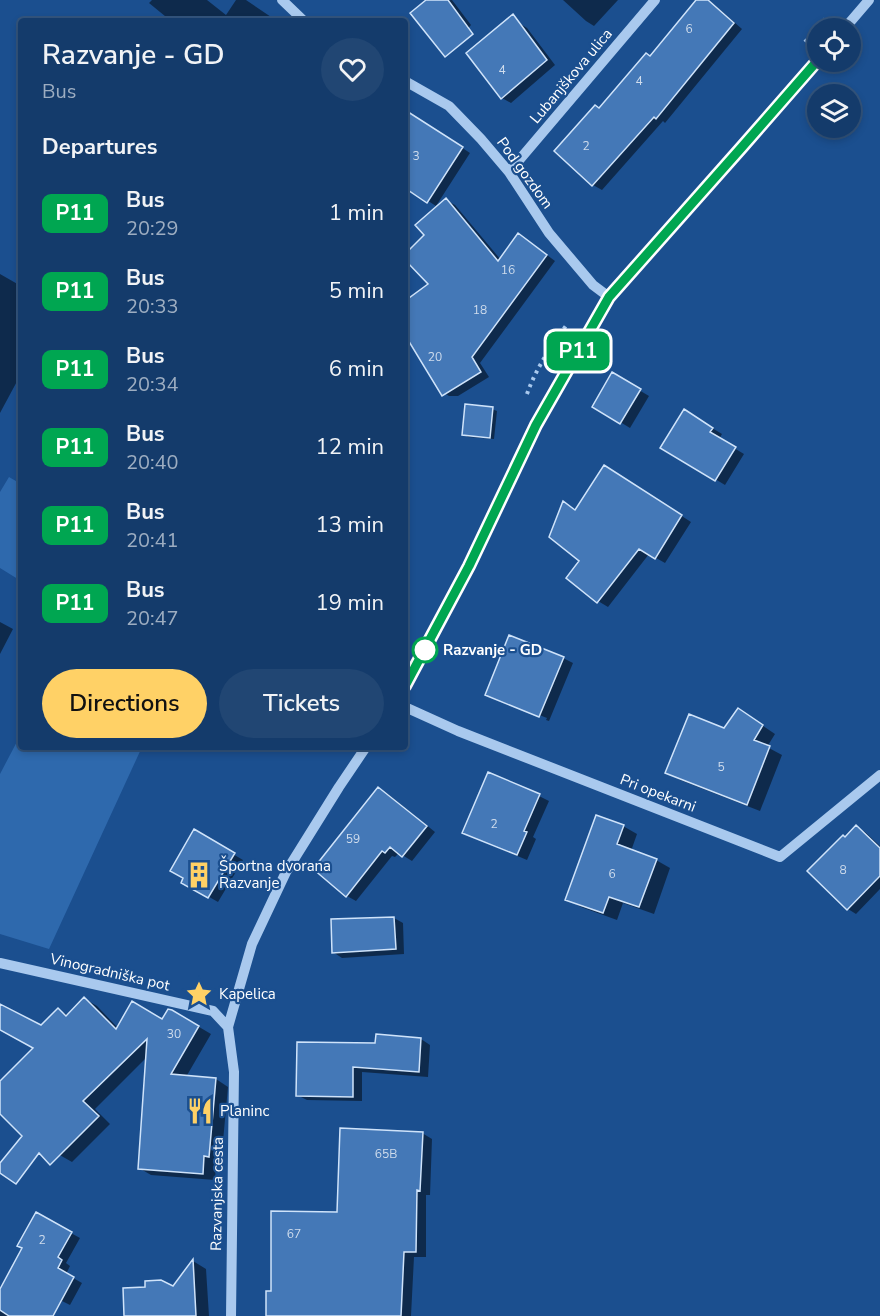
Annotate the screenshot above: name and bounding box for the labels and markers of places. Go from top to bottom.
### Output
marker: Razvanje - GD [412,637,438,663]
place label: Razvanje - GD [443,640,542,660]
place label: Športna dvorana Razvanje [219,855,331,893]
building icon: Športna dvorana Razvanje [184,860,214,890]
place icon: Kapelica [184,979,214,1009]
place label: Kapelica [219,984,276,1004]
restaurant icon: Planinc [185,1096,215,1126]
place label: Planinc [220,1101,269,1121]

